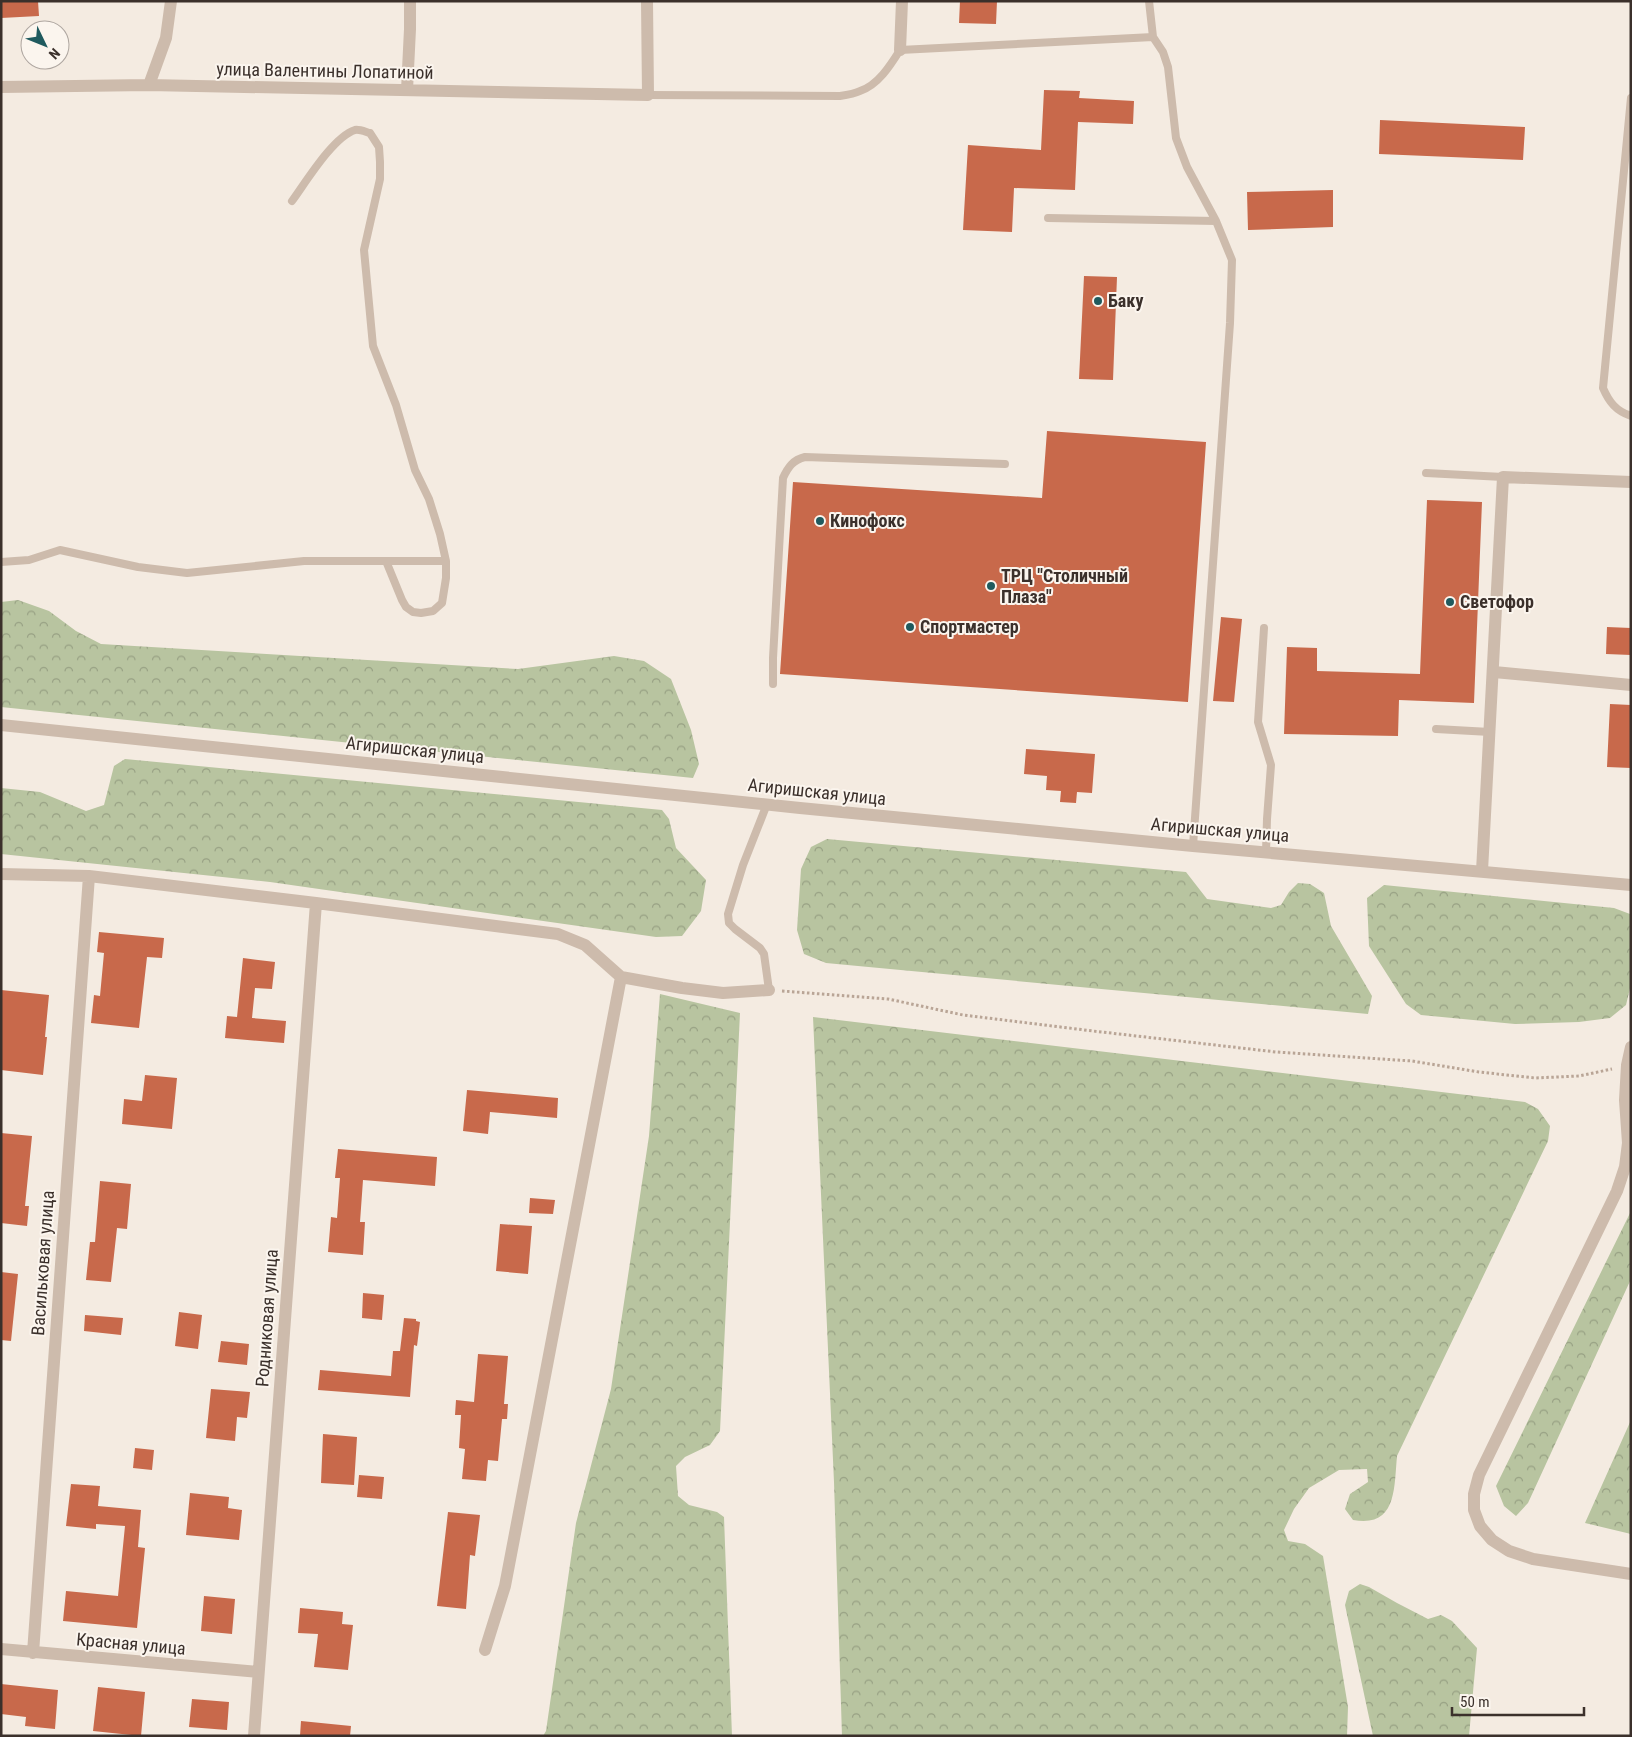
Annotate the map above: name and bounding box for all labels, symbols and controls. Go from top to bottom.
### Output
north arrow [20,20,70,70]
text: N [46,45,63,62]
street label: улица Валентины Лопатиной [216,58,434,83]
place label: Баку [1108,290,1143,311]
marker: Баку [1092,295,1104,307]
place label: Кинофокс [830,510,905,531]
marker: Кинофокс [814,515,826,527]
place label: ТРЦ "Столичный Плаза" [1001,565,1128,607]
marker: ТРЦ "Столичный Плаза" [985,580,997,592]
place label: Светофор [1460,591,1534,612]
marker: Светофор [1444,596,1456,608]
place label: Спортмастер [920,616,1019,637]
marker: Спортмастер [904,621,916,633]
street label: Агиришская улица [345,732,485,767]
street label: Агиришская улица [747,774,887,809]
street label: Агиришская улица [1150,813,1290,846]
street label: Васильковая улица [27,1190,58,1336]
street label: Родниковая улица [251,1249,282,1387]
street label: Красная улица [75,1628,187,1659]
scale bar [1452,1684,1584,1716]
text: 50 m [1460,1693,1490,1711]

